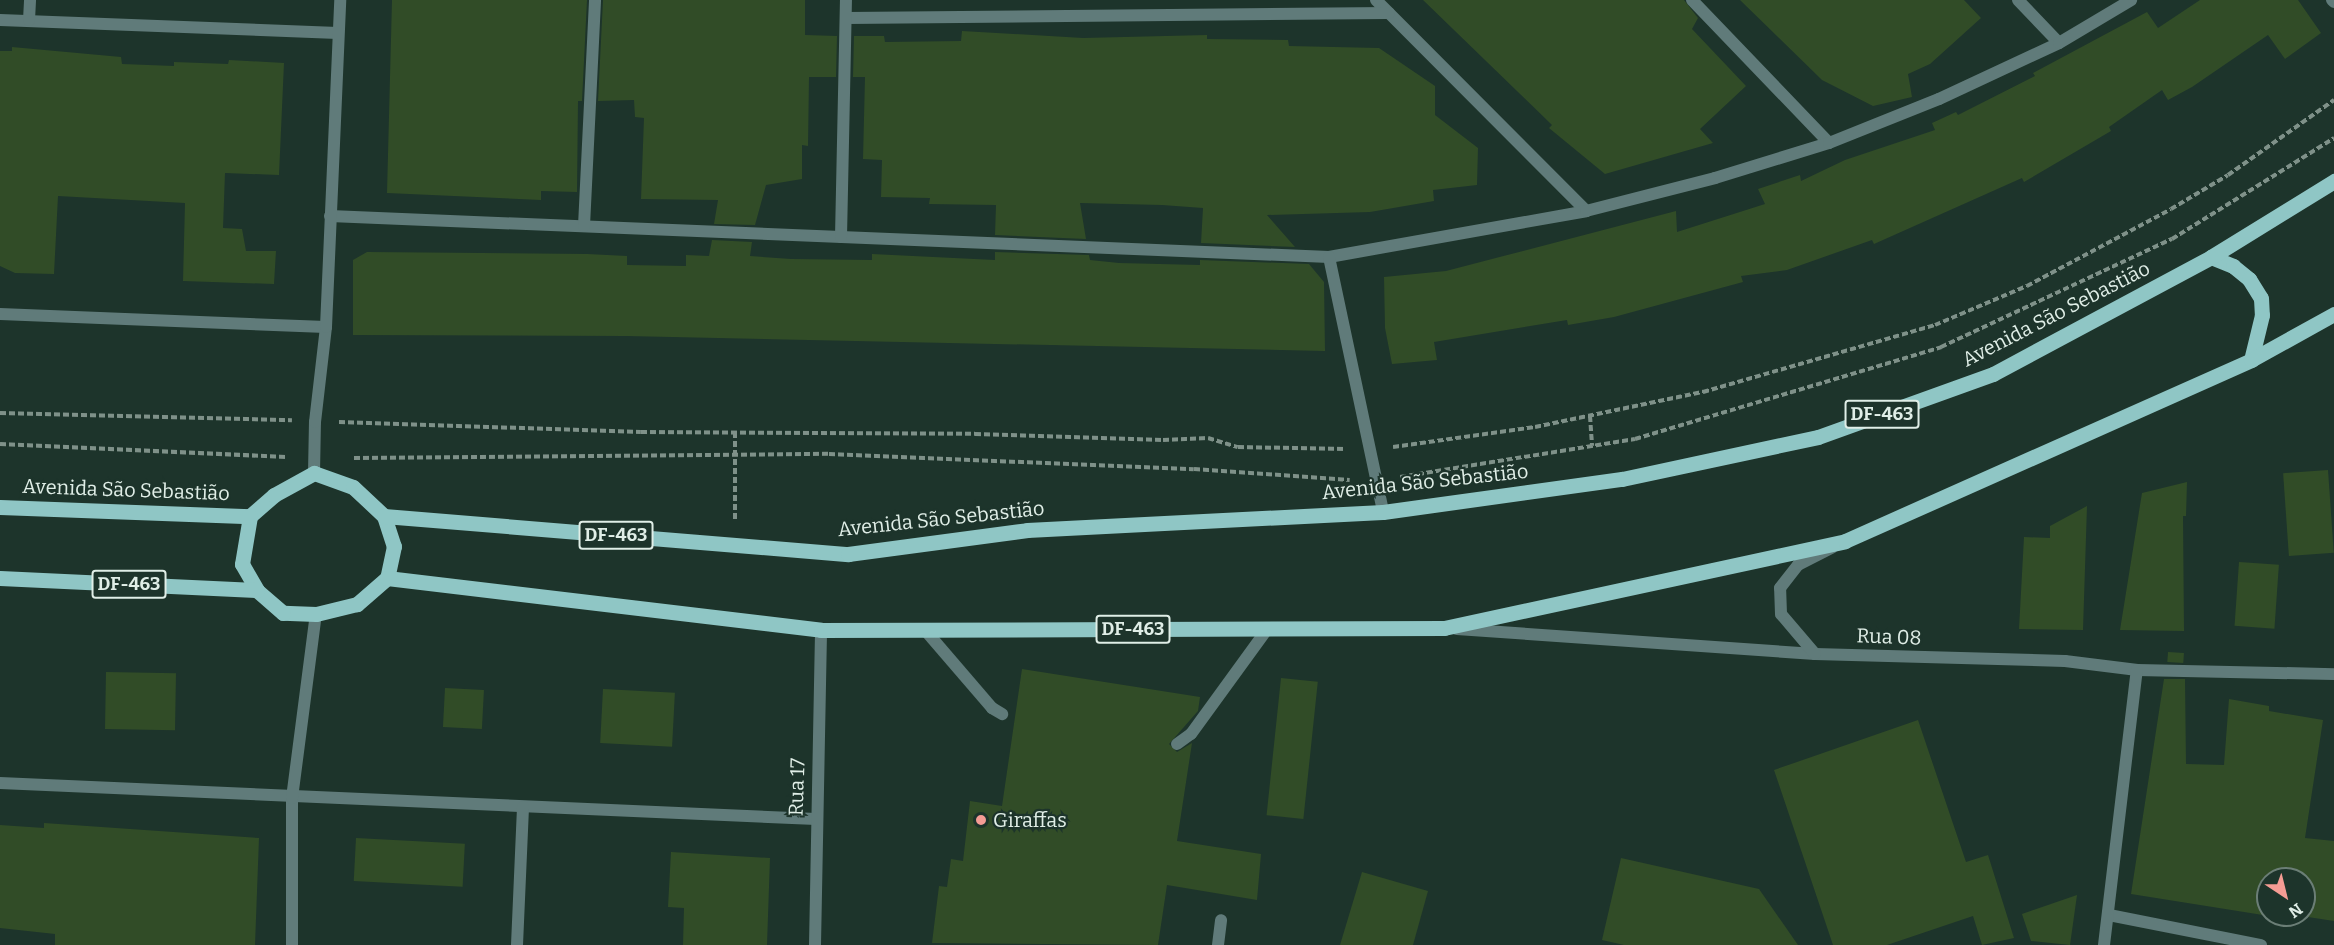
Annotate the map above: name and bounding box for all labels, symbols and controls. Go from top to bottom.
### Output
street label: Avenida São Sebastião [1958,256,2154,372]
road number: DF-463 [1844,399,1920,429]
street label: Avenida São Sebastião [1321,459,1529,505]
street label: Avenida São Sebastião [22,474,230,506]
street label: Avenida São Sebastião [837,496,1045,542]
road number: DF-463 [578,520,654,550]
road number: DF-463 [92,569,166,599]
road number: DF-463 [1096,614,1170,644]
street label: Rua 08 [1856,624,1922,650]
street label: Rua 17 [784,758,810,816]
place label: Giraffas [993,808,1067,832]
marker: Giraffas [974,813,988,827]
north arrow [2256,867,2316,927]
text: N [2285,899,2306,922]

